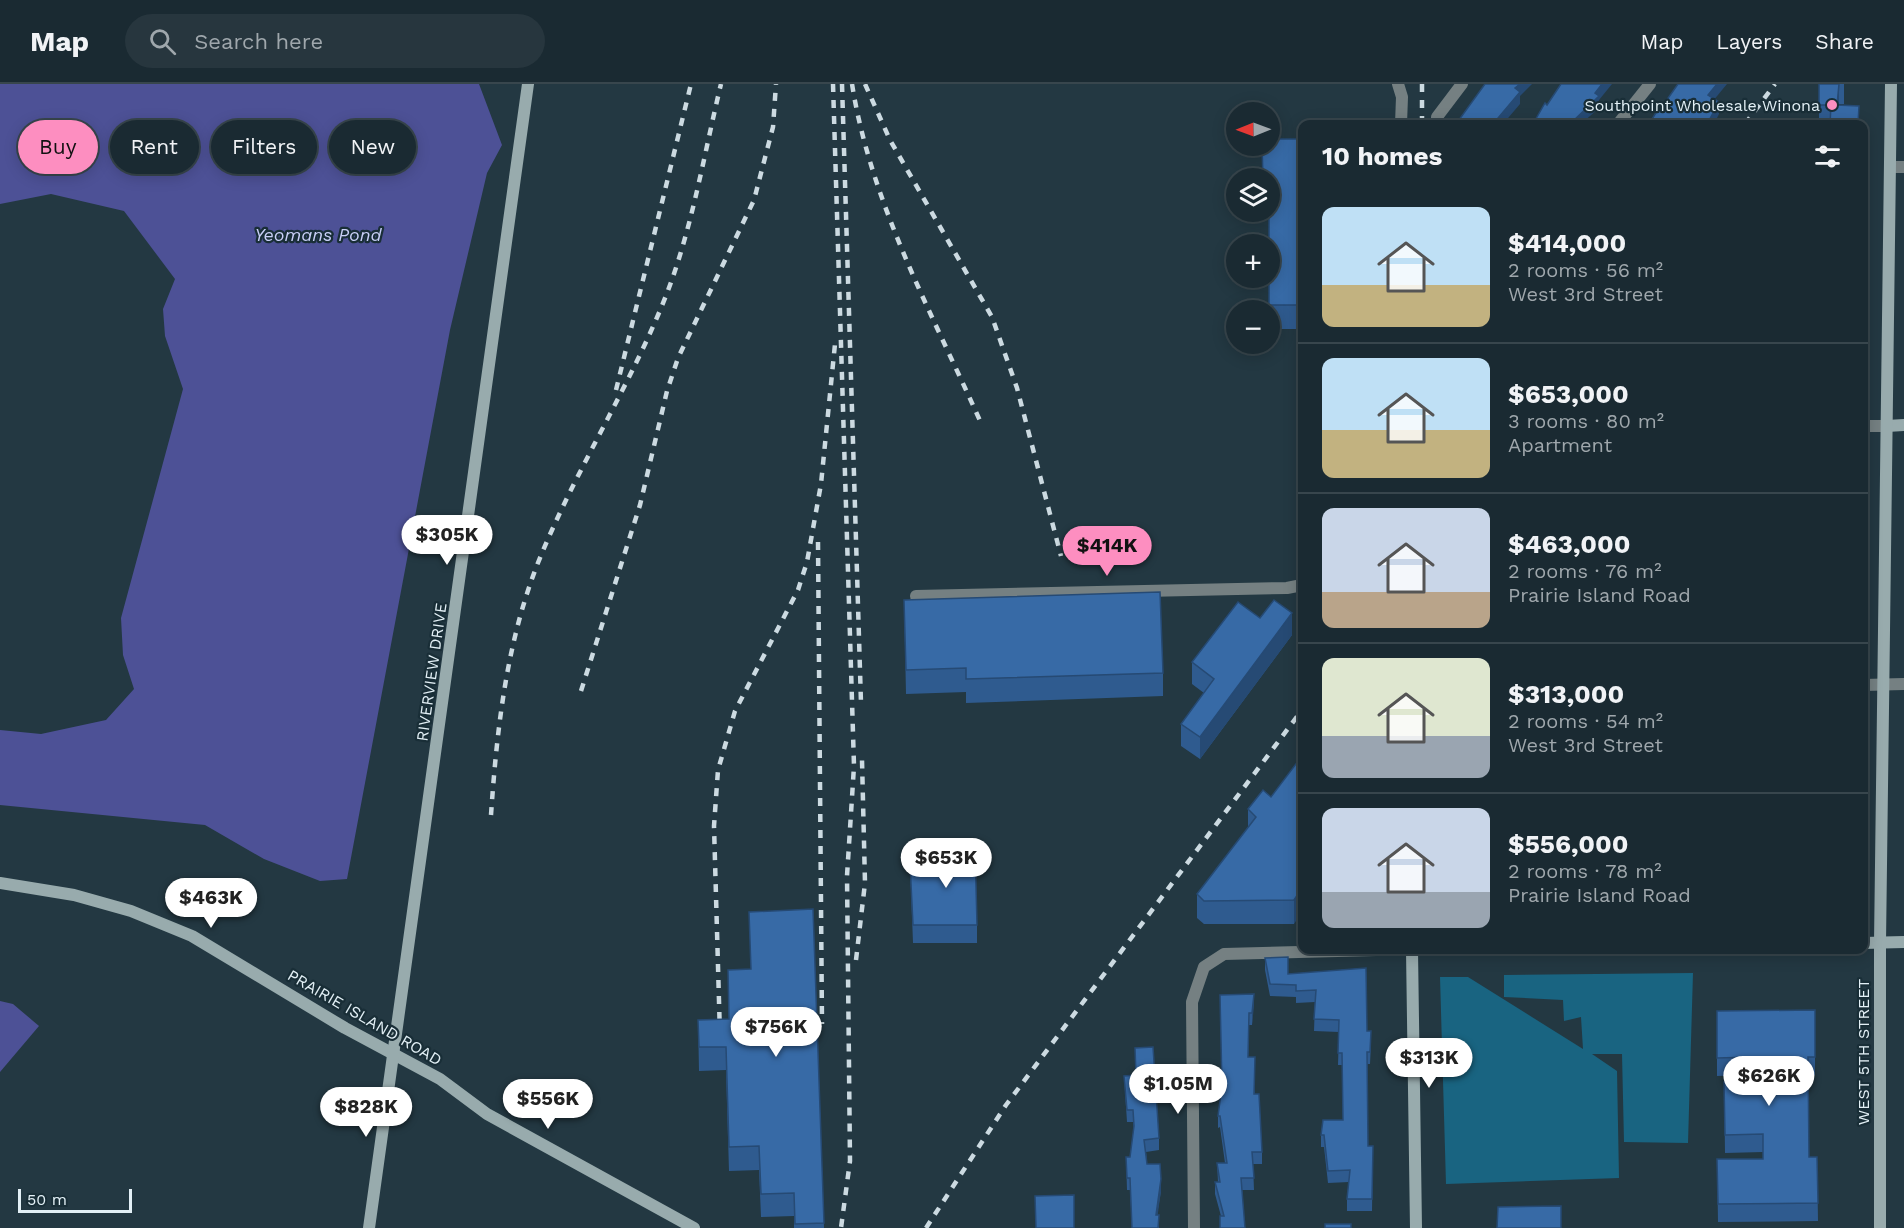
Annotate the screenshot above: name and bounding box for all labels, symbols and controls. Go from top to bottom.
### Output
search box [125,14,545,68]
text: Map [30,25,89,58]
icon: search [146,25,179,58]
text: Search here [194,29,323,54]
text: Map [1640,29,1683,54]
text: Layers [1716,29,1782,54]
text: Share [1815,29,1874,54]
place label: Southpoint Wholesale Winona [1584,96,1820,115]
marker: Southpoint Wholesale Winona [1825,98,1839,112]
north arrow [1226,102,1280,156]
map controls [1226,102,1280,354]
chip: Buy [18,120,98,174]
chip: Rent [110,120,199,174]
chip: Filters [211,120,317,174]
chip: New [329,120,416,174]
icon: filters [1811,140,1844,173]
text: 10 homes [1322,141,1442,171]
button: layers [1226,168,1280,222]
water label: Yeomans Pond [254,224,383,245]
text: $414,000 [1508,228,1626,258]
icon: home [1370,231,1442,303]
button: + [1226,234,1280,288]
text: 2 rooms · 56 m² [1508,258,1663,282]
text: West 3rd Street [1508,282,1663,306]
button: − [1226,300,1280,354]
text: $653,000 [1508,379,1629,409]
icon: home [1370,382,1442,454]
text: 3 rooms · 80 m² [1508,409,1664,433]
text: Apartment [1508,433,1612,457]
pin: $305K [405,515,489,566]
text: $305K [416,522,478,546]
pin: $414K [1065,526,1149,577]
text: $463,000 [1508,529,1630,559]
icon: home [1370,532,1442,604]
text: $414K [1077,533,1137,557]
text: 2 rooms · 76 m² [1508,559,1661,583]
text: Prairie Island Road [1508,583,1691,607]
street label: RIVERVIEW DRIVE [412,602,451,743]
text: $313,000 [1508,679,1624,709]
icon: home [1370,682,1442,754]
text: 2 rooms · 54 m² [1508,709,1663,733]
text: West 3rd Street [1508,733,1663,757]
text: $556,000 [1508,829,1629,859]
icon: home [1370,832,1442,904]
pin: $653K [904,838,988,889]
text: $653K [915,845,977,869]
text: 2 rooms · 78 m² [1508,859,1662,883]
pin: $463K [169,878,253,929]
text: Prairie Island Road [1508,883,1691,907]
text: $463K [179,885,243,909]
street label: PRAIRIE ISLAND ROAD [284,965,445,1069]
street label: WEST 5TH STREET [1854,978,1873,1125]
pin: $756K [734,1007,818,1058]
text: $756K [745,1014,807,1038]
pin: $313K [1387,1038,1471,1089]
text: $313K [1399,1045,1459,1069]
pin: $626K [1727,1056,1811,1107]
text: $626K [1737,1063,1801,1087]
pin: $1.05M [1129,1064,1227,1115]
text: $1.05M [1143,1071,1213,1095]
pin: $556K [506,1079,590,1130]
text: $556K [517,1086,579,1110]
pin: $828K [324,1087,408,1138]
text: $828K [334,1094,398,1118]
scale bar [18,1186,132,1214]
text: 50 m [27,1190,67,1209]

